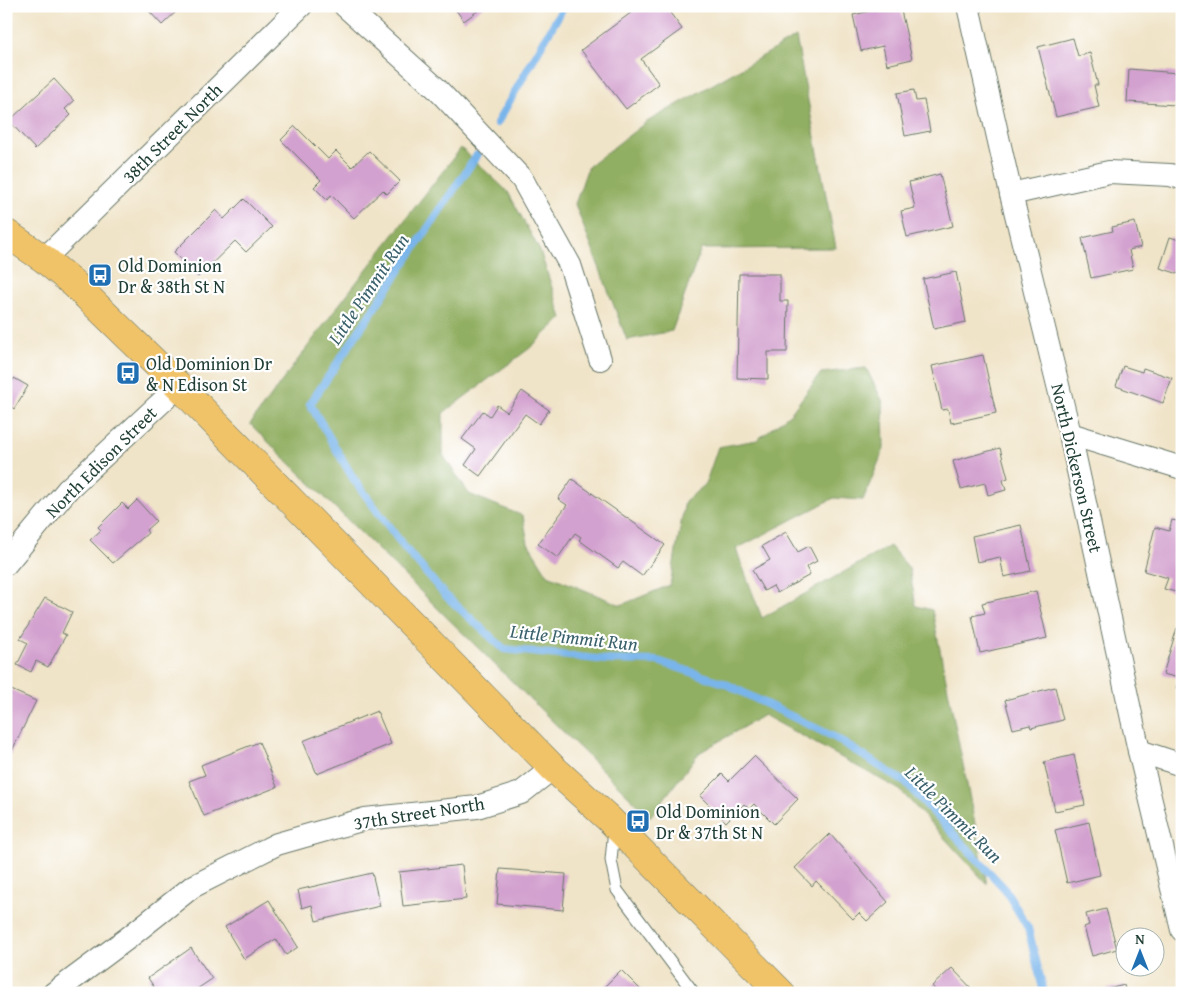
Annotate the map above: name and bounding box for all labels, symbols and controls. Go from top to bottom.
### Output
street label: 38th Street North [116,77,228,189]
water label: Little Pimmit Run [320,228,416,351]
place label: Old Dominion Dr & 38th St N [118,252,225,300]
bus stop icon: Old Dominion Dr & 38th St N [87,262,113,288]
place label: Old Dominion Dr & N Edison St [146,350,273,398]
bus stop icon: Old Dominion Dr & N Edison St [115,360,141,386]
street label: North Dickerson Street [1044,381,1110,556]
street label: North Edison Street [39,399,164,524]
water label: Little Pimmit Run [508,616,640,658]
water label: Little Pimmit Run [898,758,1009,869]
street label: 37th Street North [352,789,486,837]
place label: Old Dominion Dr & 37th St N [656,798,763,846]
bus stop icon: Old Dominion Dr & 37th St N [625,808,651,834]
north arrow [1116,926,1166,976]
text: N [1135,929,1145,949]

